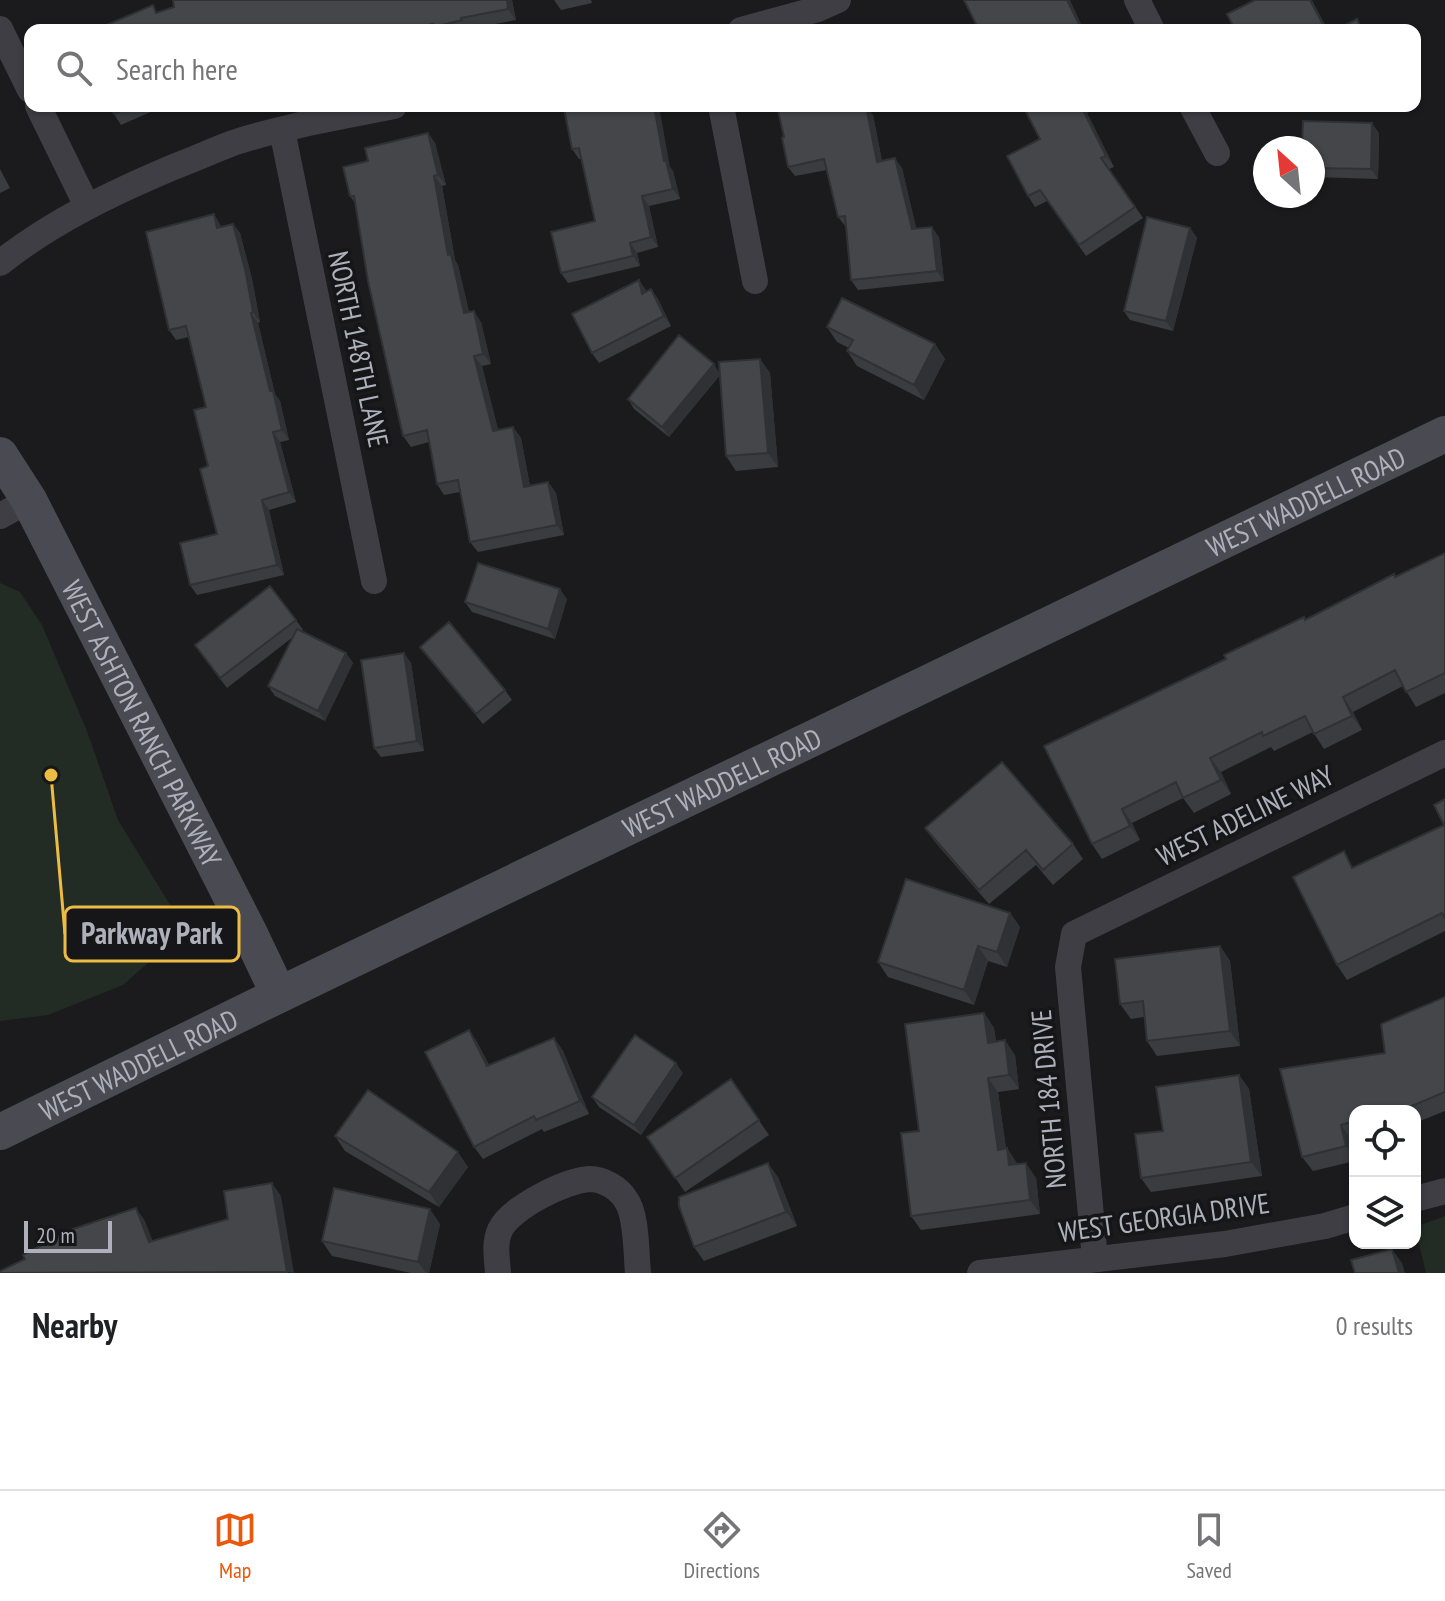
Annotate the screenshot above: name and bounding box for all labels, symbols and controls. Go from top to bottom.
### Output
search box [24,24,1421,112]
icon: search [52,46,96,90]
text: Search here [116,49,238,88]
north arrow [1253,136,1325,208]
street label: NORTH 148TH LANE [320,248,398,450]
street label: WEST WADDELL ROAD [1200,438,1411,565]
street label: WEST ASHTON RANCH PARKWAY [54,574,231,873]
street label: WEST WADDELL ROAD [616,718,827,846]
street label: WEST ADELINE WAY [1150,756,1340,874]
callout: Parkway Park [65,907,239,961]
text: Parkway Park [81,913,224,952]
street label: WEST WADDELL ROAD [33,1000,243,1128]
street label: NORTH 184 DRIVE [1022,1008,1074,1190]
map controls [1349,1105,1421,1249]
button: locate [1349,1105,1421,1177]
button: layers [1349,1177,1421,1249]
street label: WEST GEORGIA DRIVE [1056,1184,1272,1250]
scale bar [24,1217,112,1253]
text: 20 m [36,1221,75,1249]
text: Nearby [32,1303,117,1347]
text: 0 results [1336,1309,1413,1342]
tab: Map [213,1508,257,1584]
tab: Directions [684,1508,760,1584]
tab: Saved [1186,1508,1232,1584]

